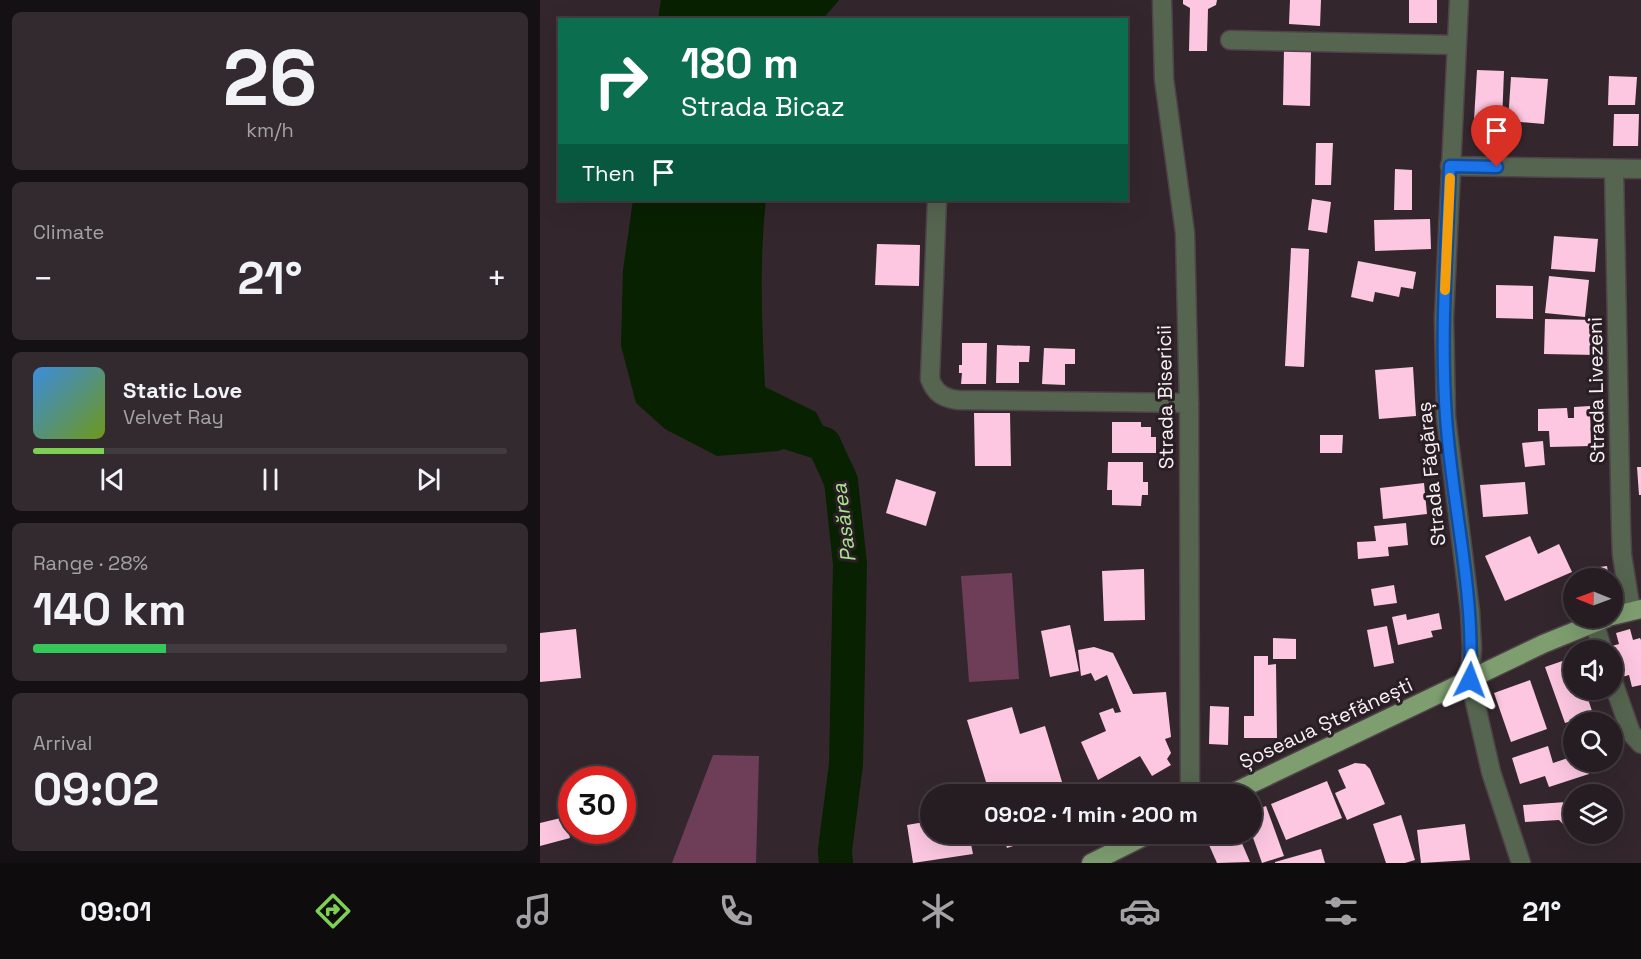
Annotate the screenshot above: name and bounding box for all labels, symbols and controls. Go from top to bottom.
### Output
text: 26 [223,28,317,128]
text: 180 m [681,37,799,90]
icon: right [582,42,660,120]
text: Strada Bicaz [681,89,845,124]
pin [1471,105,1522,167]
icon: arrive [1480,114,1513,147]
text: km/h [246,117,294,143]
icon: arrive [647,156,680,189]
text: Then [582,159,635,187]
text: Climate [33,219,104,245]
text: 21° [238,250,302,307]
text: − [33,258,53,300]
text: + [487,258,507,300]
street label: Strada Livezeni [1582,317,1610,463]
street label: Strada Bisericii [1151,325,1179,469]
text: Static Love [123,376,242,404]
street label: Strada Făgăraș [1411,401,1451,547]
text: Velvet Ray [123,404,224,430]
icon: previous [96,463,129,496]
icon: pause [254,463,287,496]
icon: next [412,463,445,496]
water label: Pasărea [825,481,862,564]
text: Range · 28% [33,550,148,576]
north arrow [1563,568,1623,628]
map controls [1563,568,1623,844]
text: 140 km [33,581,186,638]
button: sound [1563,640,1623,700]
position arrow [1438,648,1502,712]
street label: Șoseaua Ștefănești [1235,671,1417,775]
button: search [1563,712,1623,772]
text: Arrival [33,730,92,756]
text: 09:02 [33,761,159,818]
speed limit sign: 30 [558,766,636,844]
button: layers [1563,784,1623,844]
text: 09:02 · 1 min · 200 m [984,800,1198,828]
icon: directions [312,890,354,932]
icon: music [513,890,555,932]
icon: phone [715,890,757,932]
icon: climate [917,890,959,932]
icon: car [1119,890,1161,932]
icon: filters [1320,890,1362,932]
text: 09:01 [80,894,152,929]
text: 21° [1522,894,1561,929]

